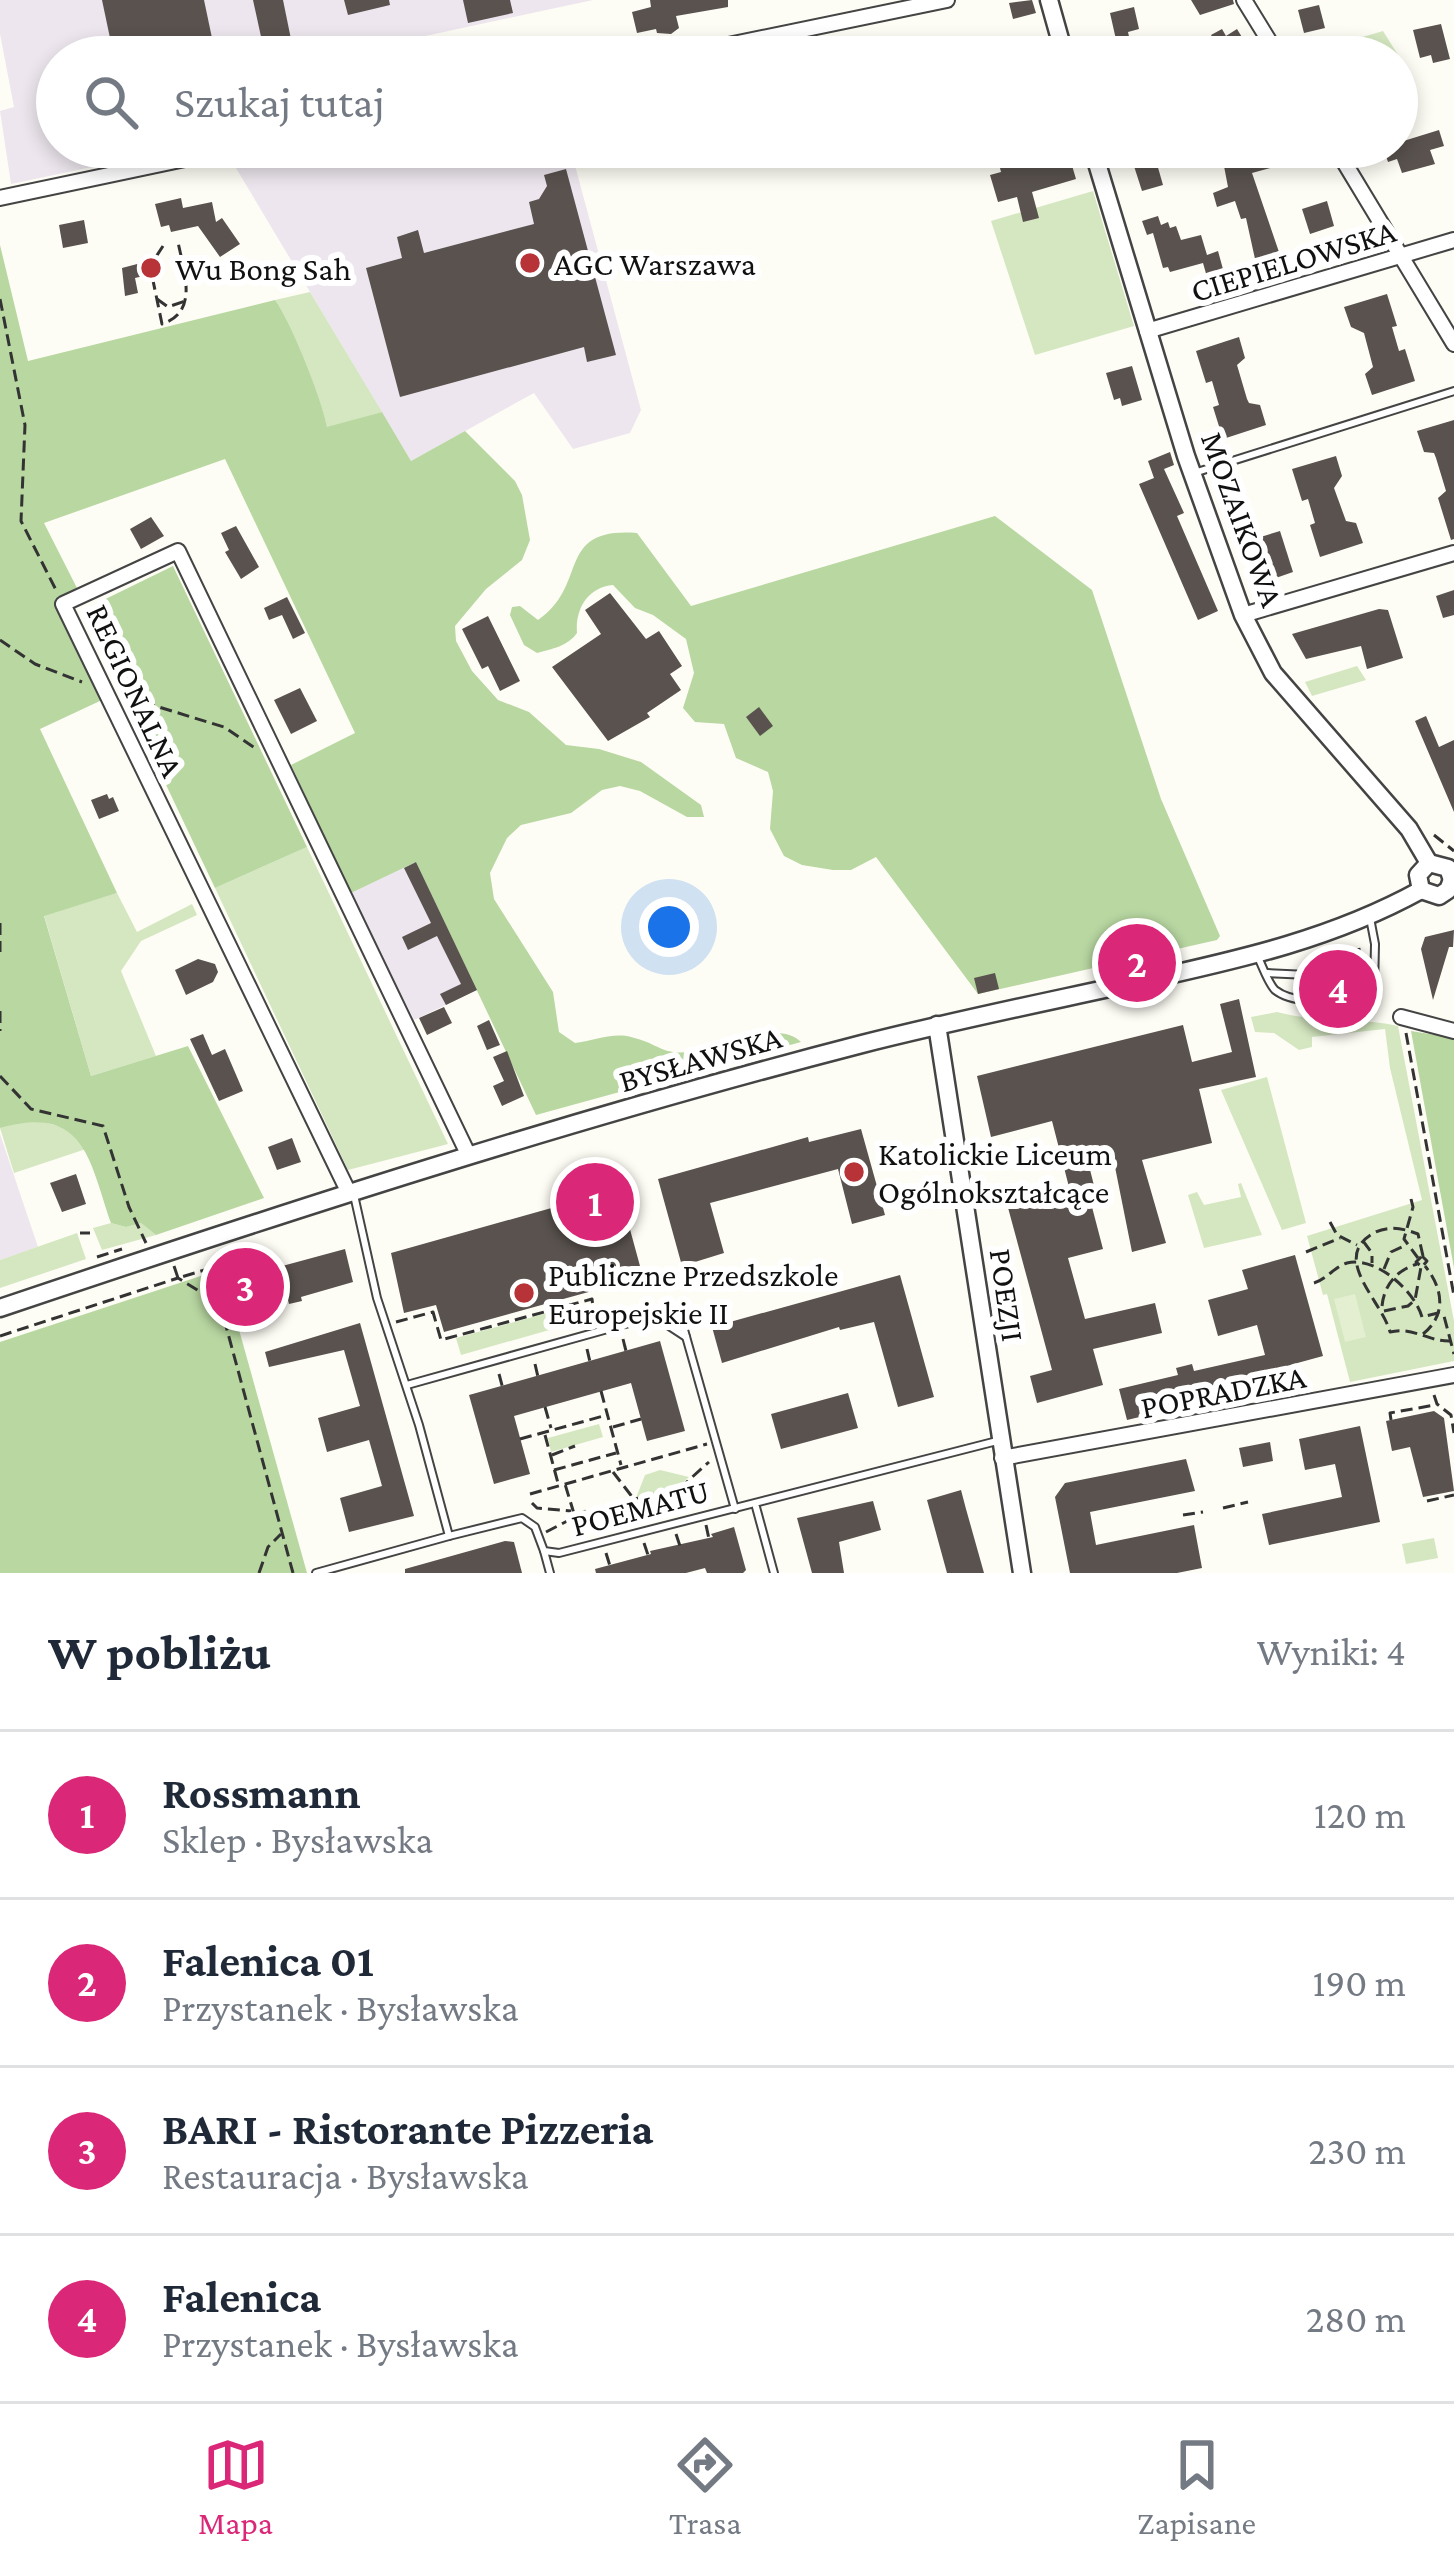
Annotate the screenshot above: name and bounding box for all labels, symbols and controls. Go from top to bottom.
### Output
search box [36,36,1418,168]
icon: search [78,69,144,135]
text: Szukaj tutaj [174,77,385,127]
street label: CIEPIELOWSKA [1186,212,1400,309]
place label: AGC Warszawa [554,245,756,282]
place label: Wu Bong Sah [175,250,351,287]
marker: AGC Warszawa [517,250,543,276]
marker: Wu Bong Sah [138,255,164,281]
street label: MOZAIKOWA [1194,427,1291,612]
street label: REGIONALNA [79,598,192,783]
your location [639,897,699,957]
pin: 2 [1098,918,1176,1008]
pin: 4 [1299,944,1377,1034]
street label: BYSŁAWSKA [615,1018,786,1099]
place label: Katolickie Liceum Ogólnokształcące [878,1135,1112,1210]
pin: 1 [556,1157,634,1247]
marker: Katolickie Liceum Ogólnokształcące [841,1159,867,1185]
pin: 3 [206,1242,284,1332]
street label: POEZJI [983,1246,1032,1344]
place label: Publiczne Przedszkole Europejskie II [548,1256,838,1331]
marker: Publiczne Przedszkole Europejskie II [511,1280,537,1306]
street label: POPRADZKA [1137,1357,1309,1426]
street label: POEMATU [567,1471,713,1544]
text: W pobliżu [48,1623,271,1680]
text: Wyniki: 4 [1257,1630,1406,1673]
text: Rossmann [162,1768,360,1818]
text: 1 [80,1793,94,1836]
text: 120 m [1314,1793,1406,1836]
text: Sklep · Bysławska [162,1818,433,1861]
text: Falenica 01 [162,1936,374,1986]
text: 2 [77,1961,97,2004]
text: 190 m [1313,1961,1406,2004]
text: Przystanek · Bysławska [162,1986,519,2029]
text: BARI - Ristorante Pizzeria [162,2104,653,2154]
text: 3 [77,2129,97,2172]
text: 230 m [1308,2129,1406,2172]
text: Restauracja · Bysławska [162,2154,529,2197]
text: Falenica [162,2272,321,2322]
text: 4 [76,2297,98,2340]
text: 280 m [1306,2297,1406,2340]
text: Przystanek · Bysławska [162,2322,519,2365]
tab: Mapa [198,2432,273,2541]
tab: Trasa [669,2432,741,2541]
tab: Zapisane [1137,2432,1256,2541]

